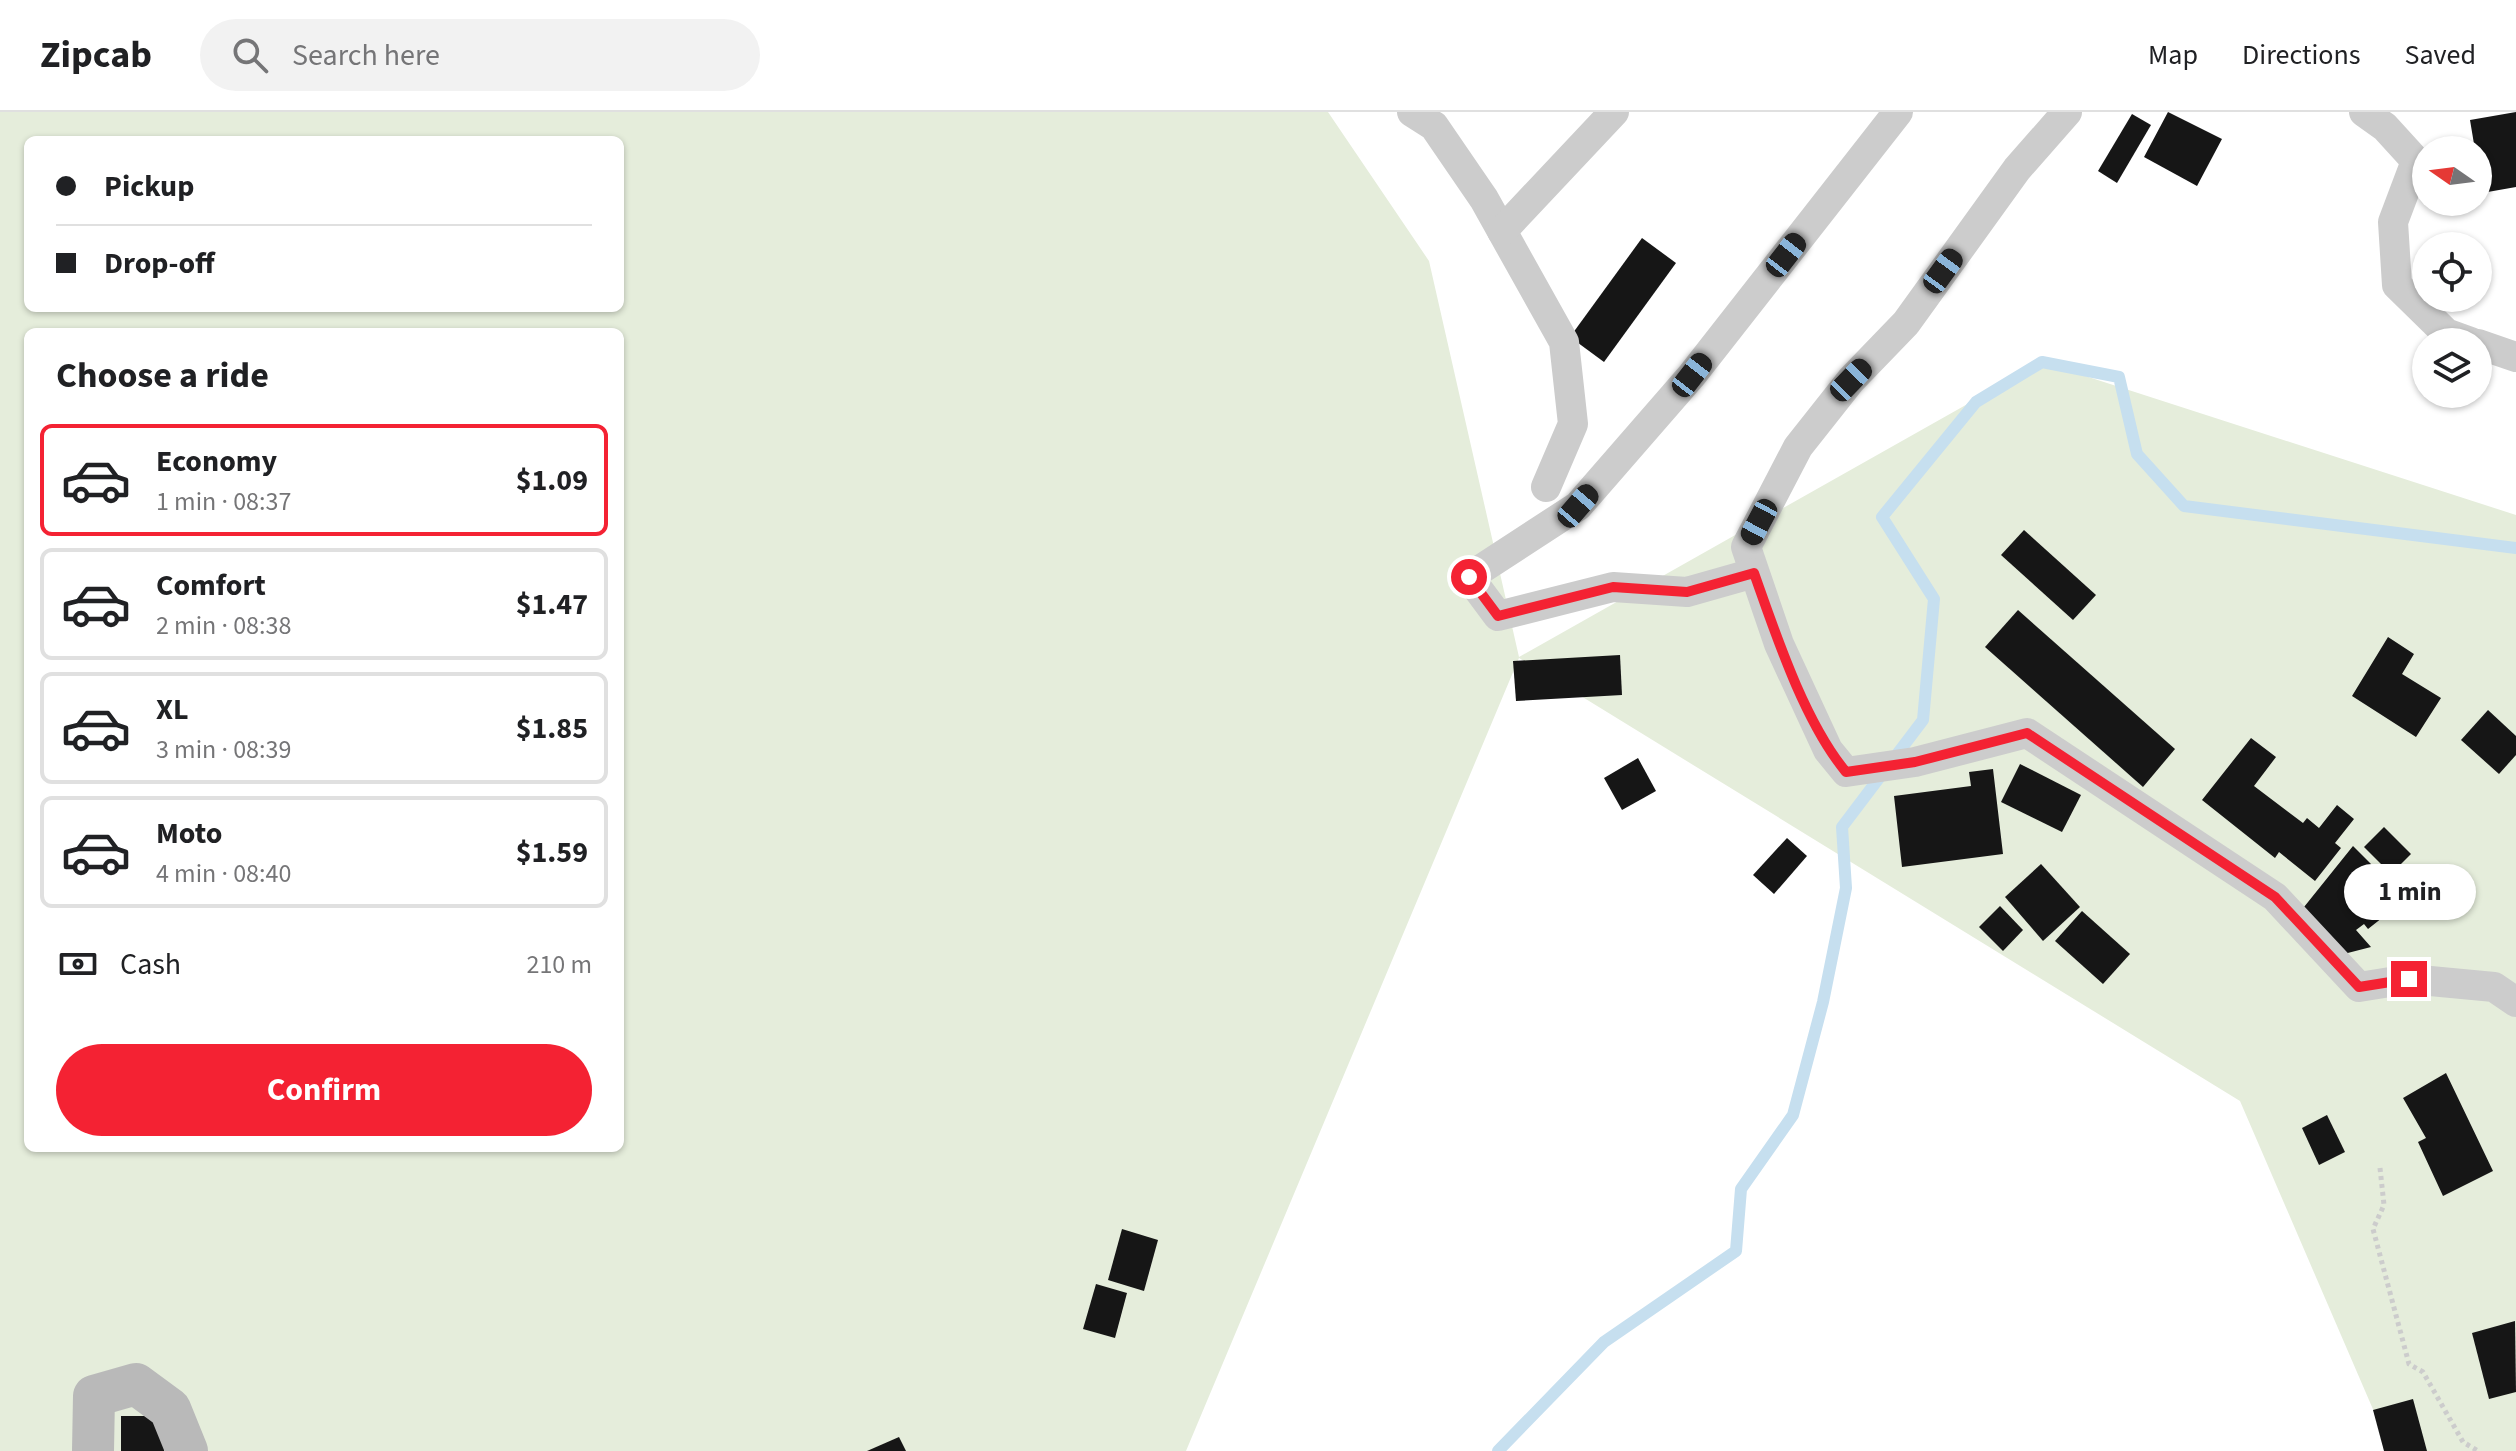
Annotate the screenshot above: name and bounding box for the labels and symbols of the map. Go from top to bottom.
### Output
north arrow [2412,136,2492,216]
car [1762,229,1810,281]
car [1919,245,1967,297]
car [1668,349,1716,401]
car [1826,354,1876,406]
car [1553,480,1603,532]
car [1737,495,1781,549]
route start [1451,559,1487,595]
callout: 1 min [2343,863,2475,919]
route end [2391,961,2427,997]

